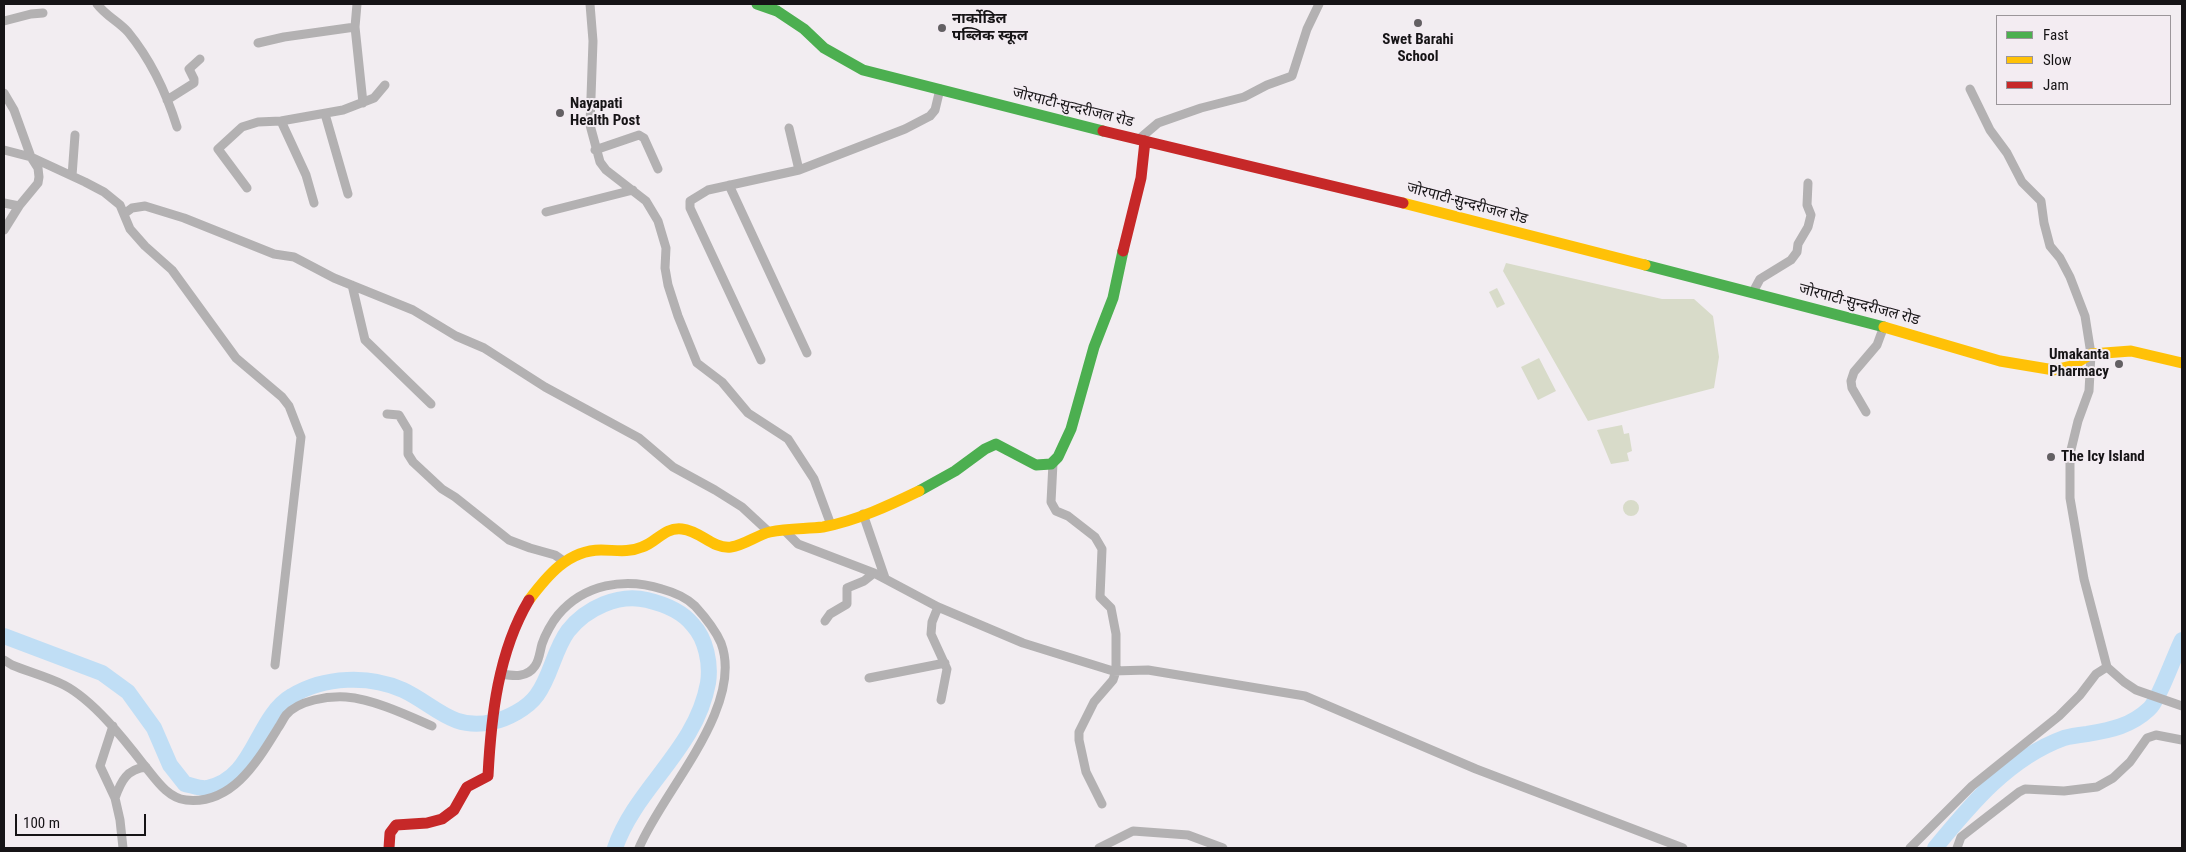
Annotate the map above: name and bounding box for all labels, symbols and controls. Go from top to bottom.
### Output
place label: नार्कोडिल पब्लिक स्कूल [952,10,1028,45]
legend [1996,15,2171,105]
marker: Swet Barahi School [1412,17,1424,29]
marker: नार्कोडिल पब्लिक स्कूल [936,22,948,34]
text: Fast [2043,26,2068,44]
place label: Swet Barahi School [1382,31,1454,66]
text: Slow [2043,51,2072,69]
text: Jam [2043,76,2069,94]
street label: जोरपाटी-सुन्दरीजल रोड [1011,84,1135,132]
place label: Nayapati Health Post [570,95,640,130]
marker: Nayapati Health Post [554,107,566,119]
street label: जोरपाटी-सुन्दरीजल रोड [1405,179,1529,229]
street label: जोरपाटी-सुन्दरीजल रोड [1797,280,1921,330]
place label: Umakanta Pharmacy [2049,346,2109,381]
marker: Umakanta Pharmacy [2113,358,2125,370]
place label: The Icy Island [2061,448,2145,466]
marker: The Icy Island [2045,451,2057,463]
scale bar [18,804,149,836]
text: 100 m [23,814,60,832]

